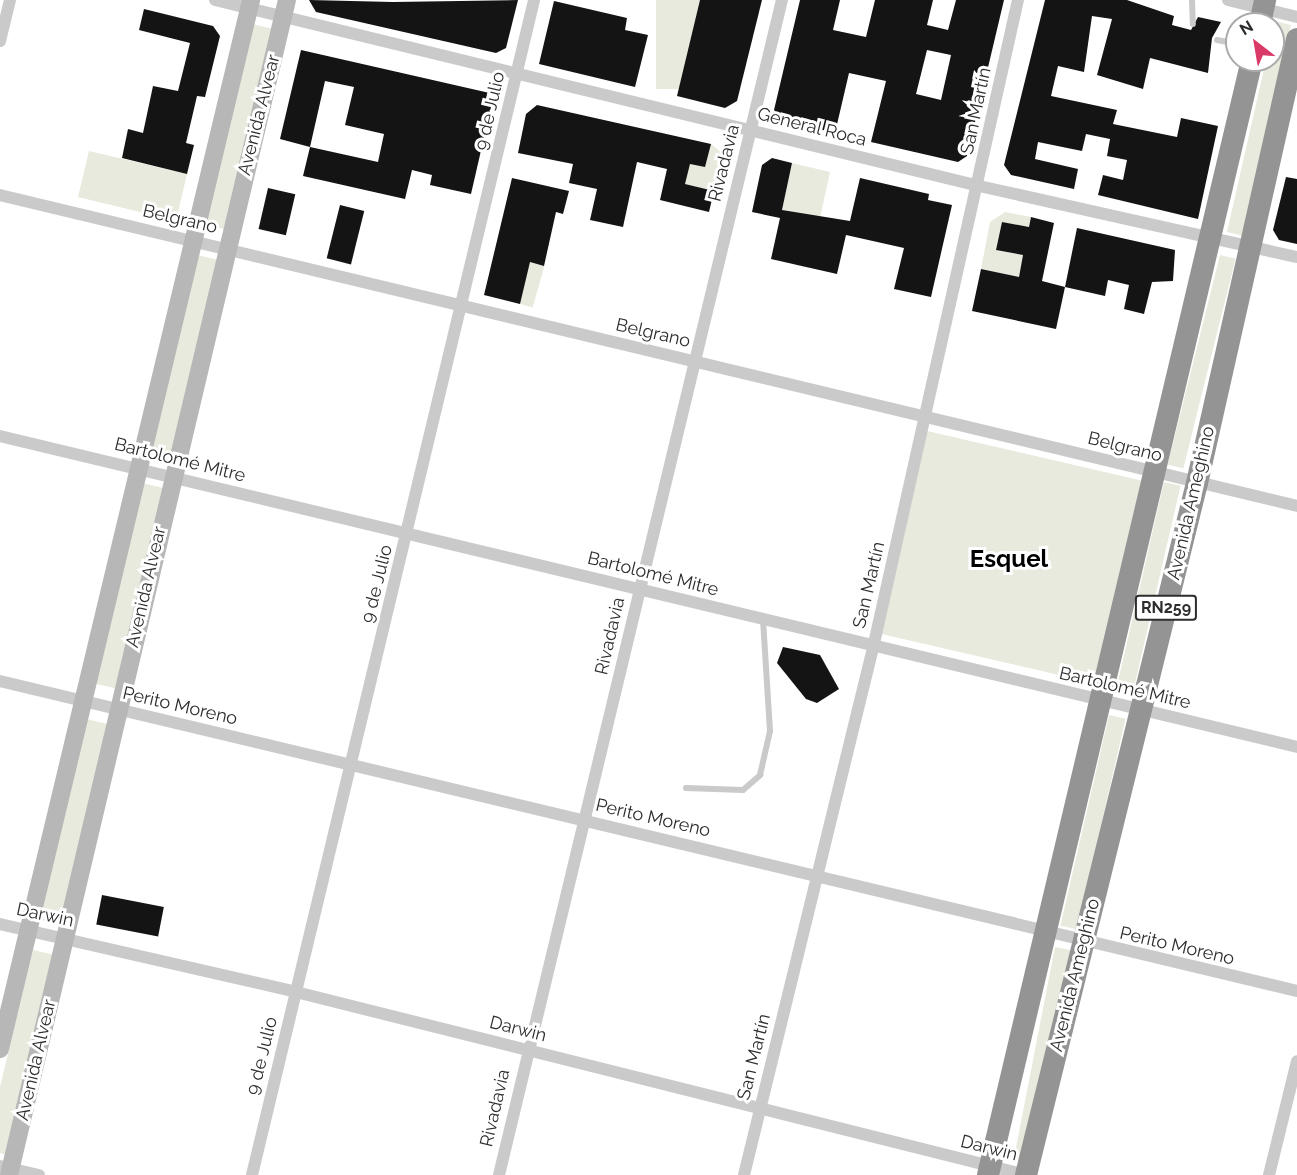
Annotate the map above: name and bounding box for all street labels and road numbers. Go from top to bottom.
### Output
street label: Avenida Alvear [234,52,284,178]
street label: San Martín [956,66,996,156]
street label: 9 de Julio [470,69,510,153]
street label: General Roca [755,103,869,151]
street label: Rivadavia [704,122,744,204]
street label: Belgrano [141,200,219,238]
street label: Belgrano [614,314,692,352]
street label: Avenida Ameghino [1163,424,1219,582]
street label: Belgrano [1086,427,1164,467]
street label: Bartolomé Mitre [112,433,248,487]
street label: Avenida Alvear [122,524,170,650]
street label: San Martín [849,540,889,630]
street label: 9 de Julio [357,542,397,626]
street label: Bartolomé Mitre [585,547,721,601]
street label: Rivadavia [591,595,629,677]
road number: RN259 [1134,595,1198,621]
street label: Bartolomé Mitre [1057,662,1193,714]
street label: Perito Moreno [120,682,240,730]
street label: Perito Moreno [593,794,713,842]
street label: Avenida Ameghino [1045,896,1105,1054]
street label: Darwin [14,898,76,932]
street label: Perito Moreno [1117,922,1237,970]
street label: Avenida Alvear [12,997,60,1123]
street label: Darwin [487,1012,549,1046]
street label: San Martín [733,1012,775,1102]
street label: 9 de Julio [242,1014,282,1098]
street label: Rivadavia [476,1067,514,1149]
street label: Darwin [958,1131,1020,1165]

